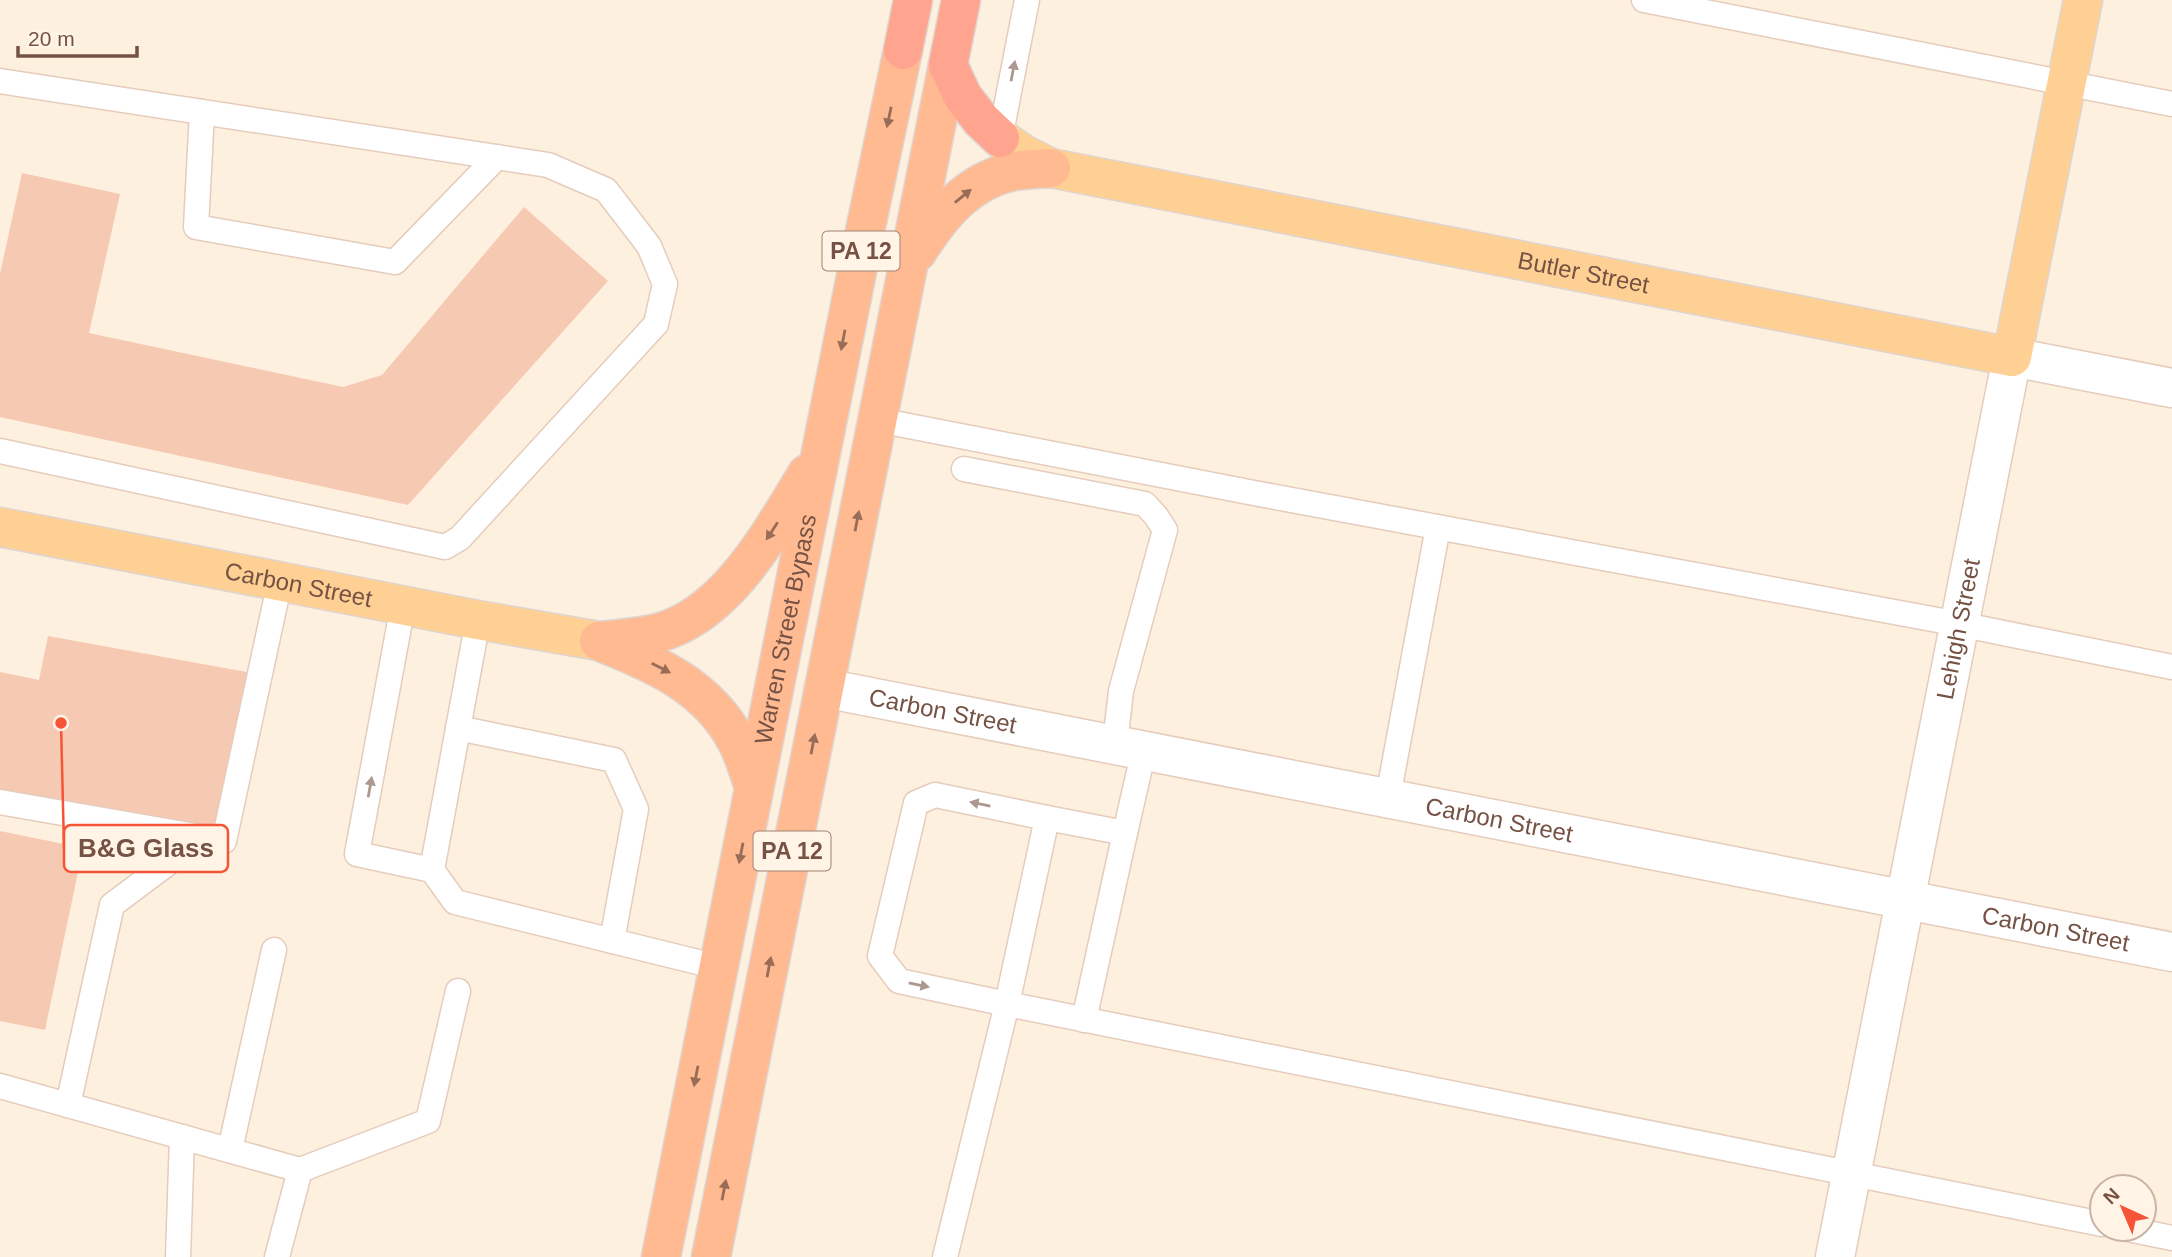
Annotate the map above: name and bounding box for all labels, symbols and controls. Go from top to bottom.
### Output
scale bar [18,14,136,58]
text: 20 m [28,27,75,50]
one-way arrow [1008,60,1019,82]
one-way arrow [883,106,894,128]
one-way arrow [953,188,971,203]
road number: PA 12 [822,232,900,270]
street label: Butler Street [1515,246,1652,298]
one-way arrow [837,329,848,351]
one-way arrow [852,510,863,532]
street label: Warren Street Bypass [749,512,821,747]
one-way arrow [765,521,778,540]
street label: Lehigh Street [1931,556,1985,702]
street label: Carbon Street [223,557,375,612]
one-way arrow [651,662,671,674]
street label: Carbon Street [867,683,1019,738]
one-way arrow [808,733,819,755]
one-way arrow [364,776,375,798]
street label: Carbon Street [1423,792,1576,847]
one-way arrow [969,798,991,809]
callout: B&G Glass [64,825,228,872]
road number: PA 12 [754,832,830,870]
text: B&G Glass [78,833,214,863]
one-way arrow [735,842,746,864]
street label: Carbon Street [1980,901,2132,956]
one-way arrow [763,956,774,978]
one-way arrow [908,980,930,991]
one-way arrow [691,1065,702,1087]
north arrow [2088,1173,2158,1243]
one-way arrow [719,1179,730,1201]
text: N [2099,1184,2124,1208]

